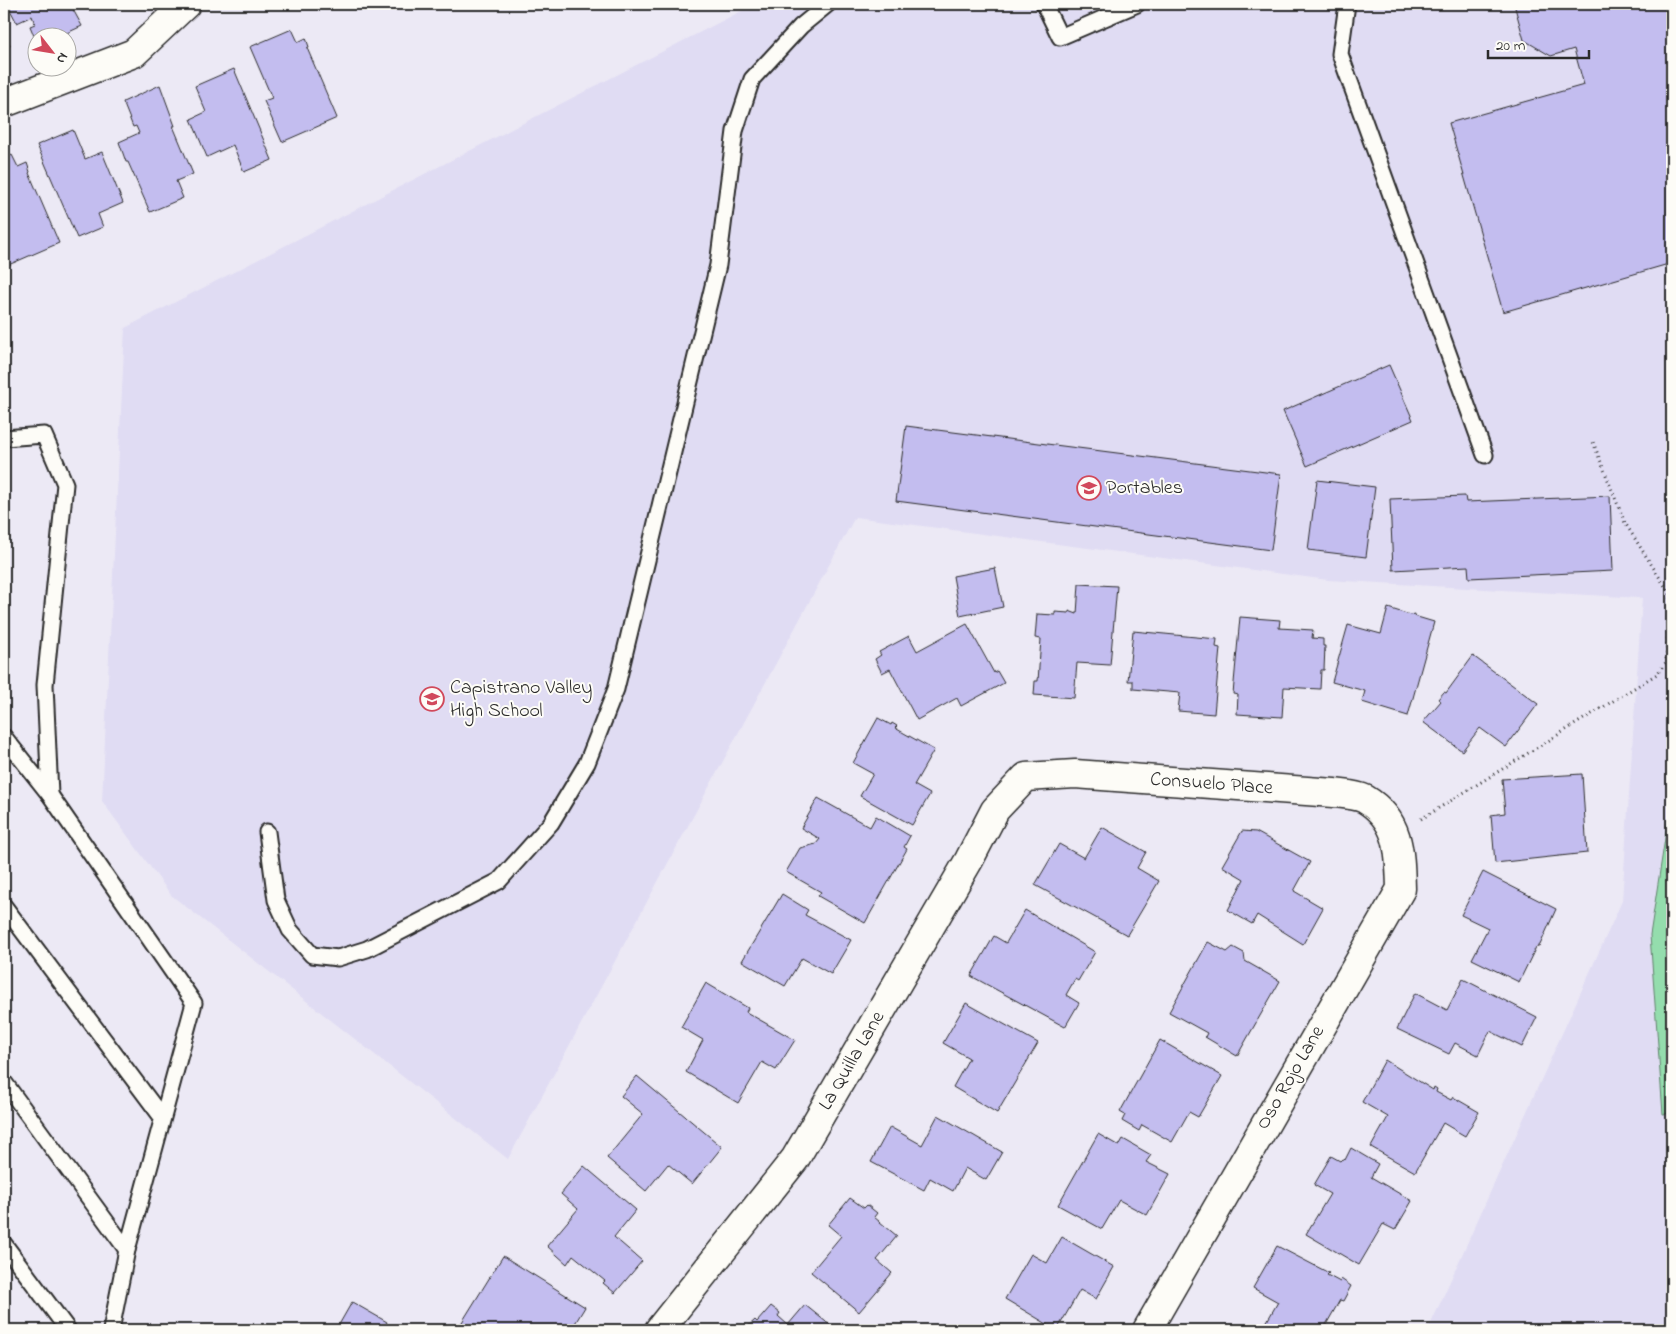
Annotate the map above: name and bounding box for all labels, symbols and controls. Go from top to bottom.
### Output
north arrow [28,28,78,78]
scale bar [1488,28,1590,60]
text: 20 m [1496,35,1526,57]
text: N [50,48,73,67]
place label: Portables [1106,474,1183,503]
school or university icon: Portables [1076,475,1102,501]
place label: Capistrano Valley High School [450,674,592,727]
school or university icon: Capistrano Valley High School [419,686,445,712]
street label: Consuelo Place [1149,765,1274,803]
street label: La Quilla Lane [812,1006,892,1116]
street label: Oso Rojo Lane [1249,1020,1333,1136]

